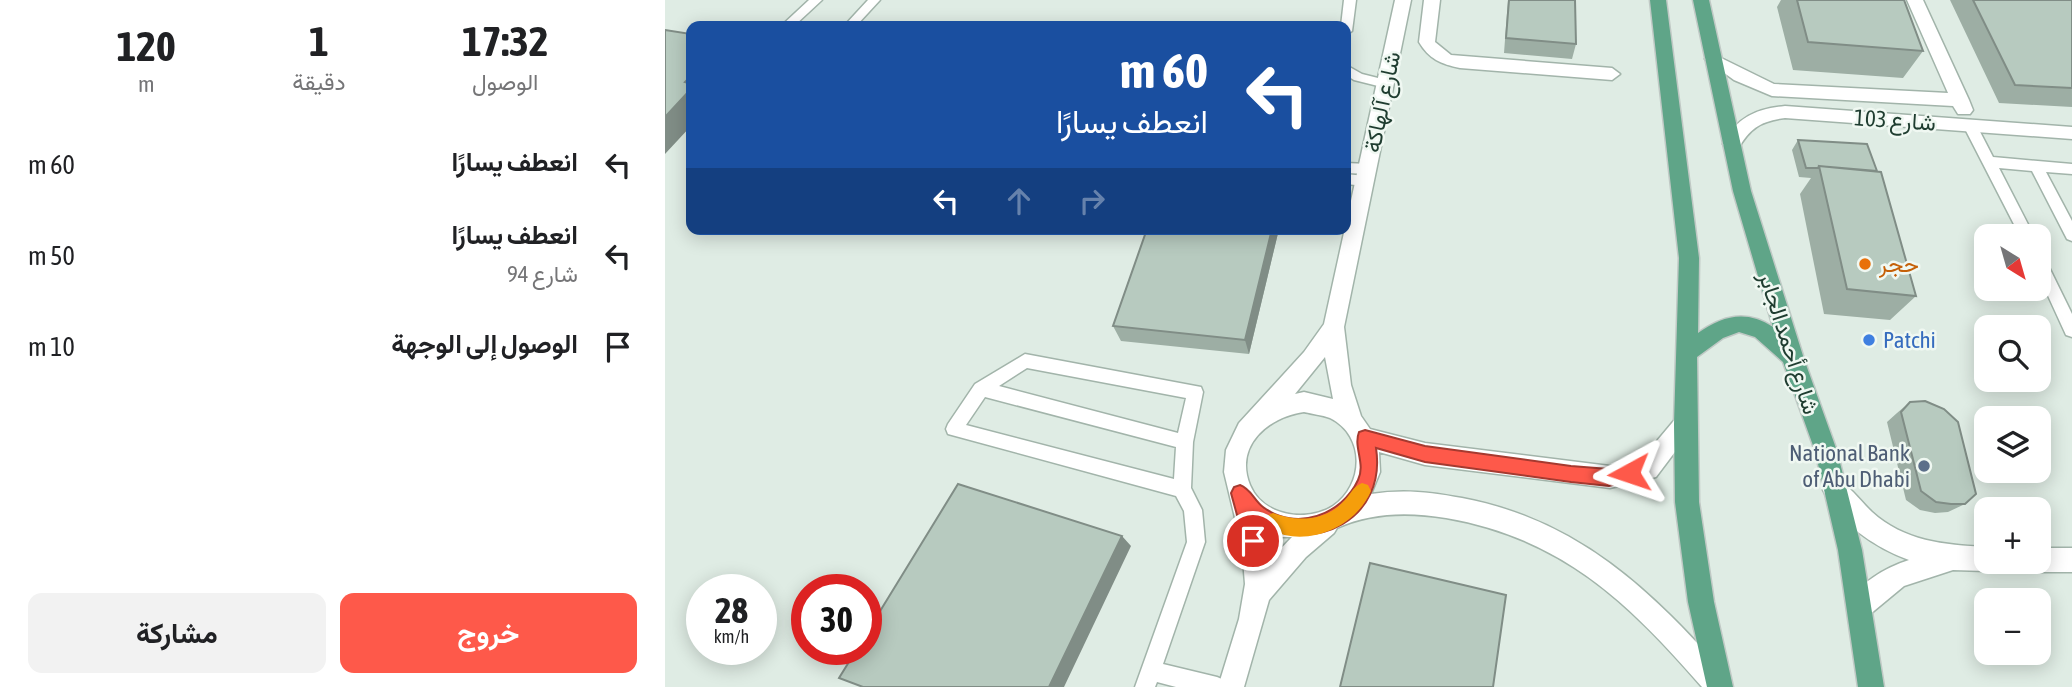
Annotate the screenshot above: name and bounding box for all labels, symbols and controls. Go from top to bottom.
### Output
text: 1 [309,17,329,65]
text: 17:32 [462,17,548,65]
text: 120 [117,22,176,70]
text: 60 m [1120,42,1208,98]
icon: left [1232,49,1323,140]
street label: شارع آلهاكة [1359,49,1408,155]
text: دقيقة [292,69,346,95]
text: الوصول [472,69,538,95]
text: m [138,71,154,97]
text: انعطف يسارًا [1056,103,1208,140]
street label: شارع 103 [1853,104,1937,139]
icon: left [599,146,637,184]
text: انعطف يسارًا [451,147,578,177]
text: 60 m [28,150,75,180]
icon: left [927,182,965,220]
icon: ahead [1000,182,1038,220]
icon: right [1073,182,1111,220]
text: انعطف يسارًا [451,220,578,250]
north arrow [1974,224,2051,301]
map controls [1974,224,2051,665]
icon: left [599,237,637,275]
text: 50 m [28,241,75,271]
place label: حجر [1878,251,1919,279]
marker: حجر [1857,256,1873,272]
text: شارع 94 [507,261,578,287]
street label: شارع أحمد الجابر [1751,268,1824,418]
button: search [1974,315,2051,392]
place label: Patchi [1883,327,1936,353]
icon: arrive [599,328,637,366]
text: الوصول إلى الوجهة [391,329,578,359]
text: 10 m [28,332,75,362]
marker: Patchi [1861,332,1877,348]
button: layers [1974,406,2051,483]
position arrow [1592,436,1666,510]
place label: National Bank of Abu Dhabi [1789,440,1910,492]
marker: National Bank of Abu Dhabi [1916,458,1932,474]
button: + [1974,497,2051,574]
pin [1223,511,1283,571]
icon: arrive [1234,522,1272,560]
speed limit sign: 30 [791,574,882,665]
button: − [1974,588,2051,665]
text: 28 [715,590,748,630]
button: مشاركة [28,593,326,673]
button: خروج [340,593,637,673]
text: km/h [714,626,749,647]

